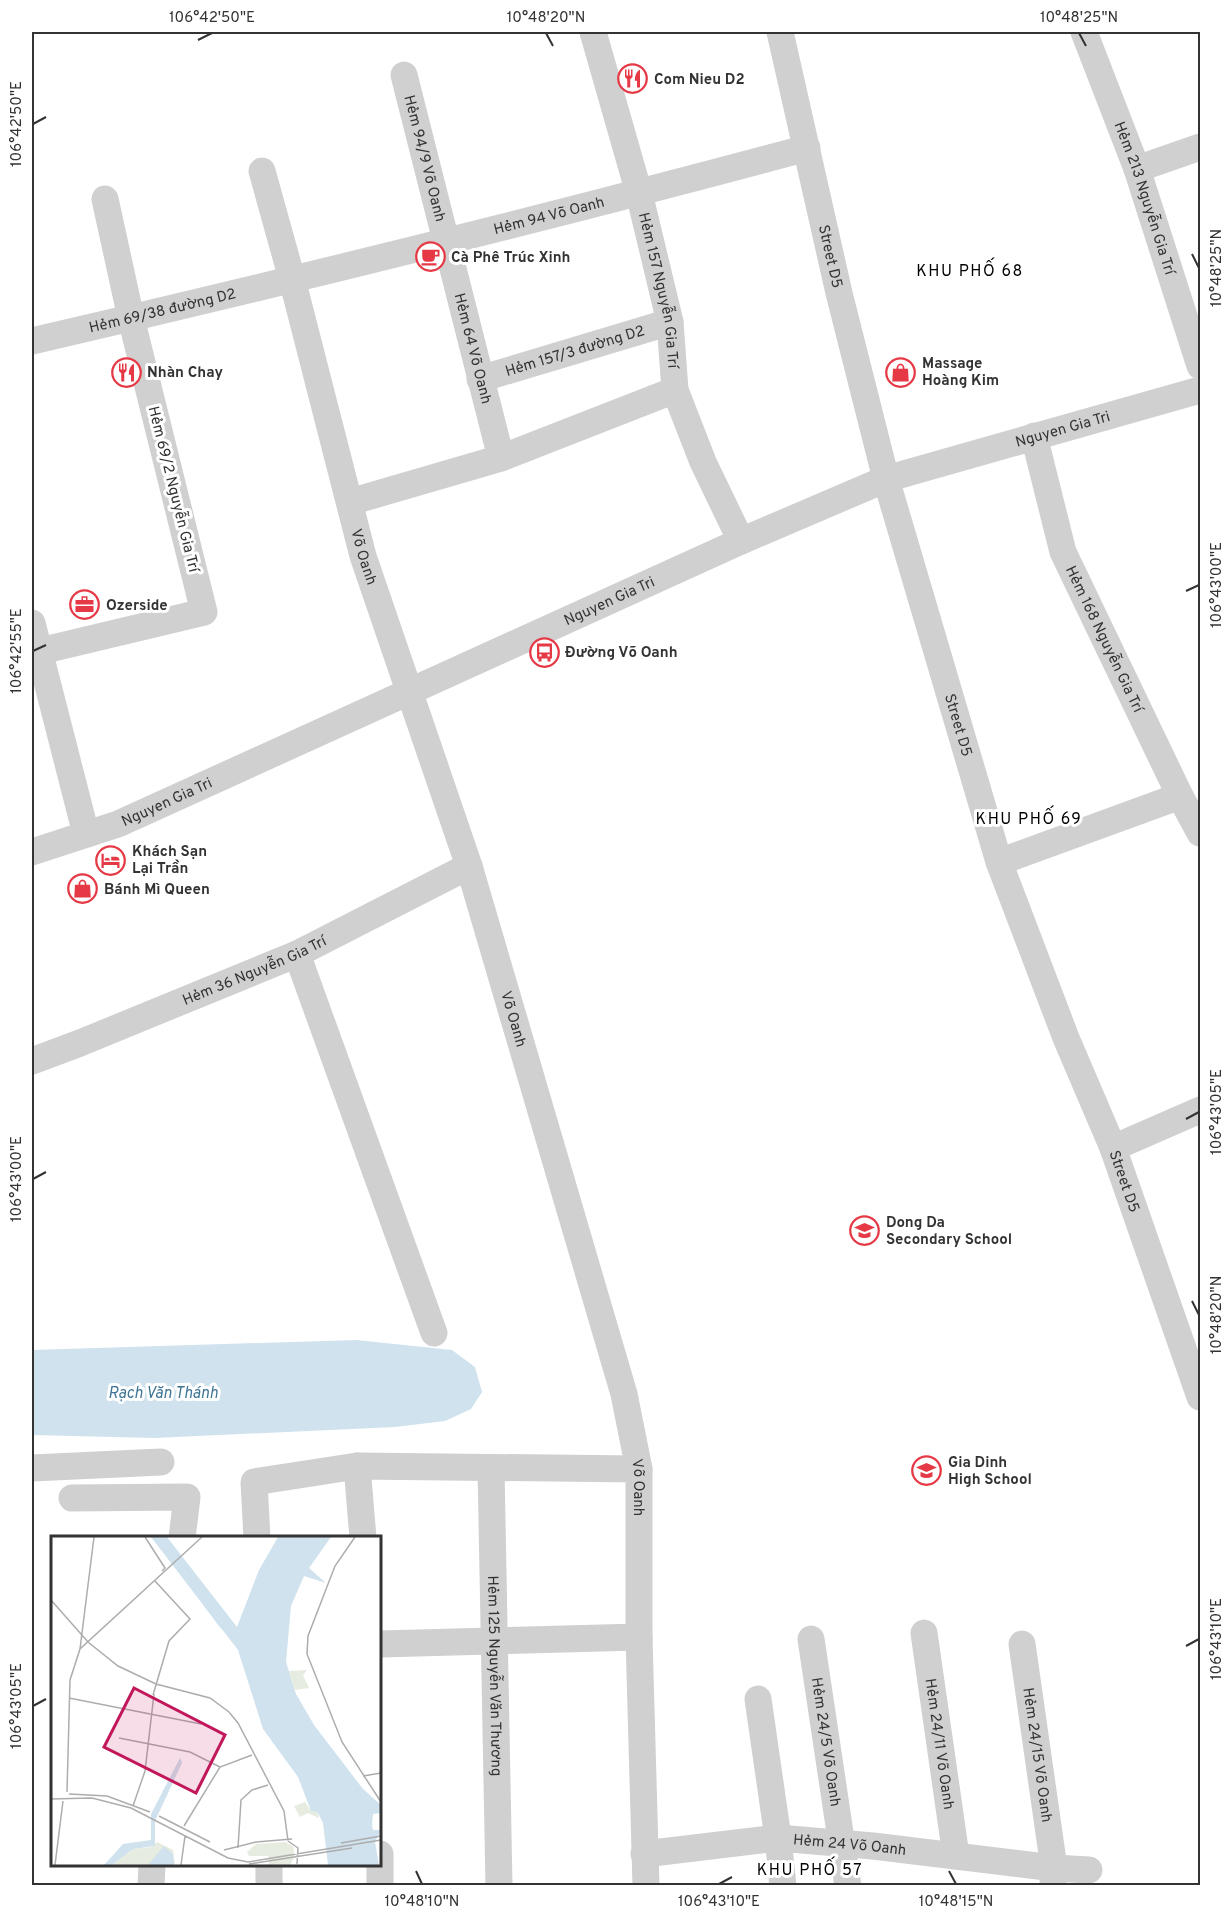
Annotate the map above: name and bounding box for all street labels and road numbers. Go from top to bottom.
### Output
street label: Hẻm 94/9 Võ Oanh [398,93,449,224]
street label: Hẻm 213 Nguyễn Gia Trí [1109,119,1179,279]
street label: Hẻm 94 Võ Oanh [492,194,607,240]
street label: Hẻm 157 Nguyễn Gia Trí [633,211,681,370]
street label: Street D5 [813,223,846,290]
street label: Hẻm 69/38 đường D2 [87,285,238,338]
street label: Hẻm 64 Võ Oanh [449,291,495,406]
street label: Hẻm 157/3 đường D2 [503,322,647,382]
street label: Hẻm 69/2 Nguyễn Gia Trí [143,404,205,576]
street label: Nguyen Gia Tri [1013,408,1113,453]
street label: Võ Oanh [345,527,380,588]
street label: Hẻm 168 Nguyễn Gia Trí [1060,563,1147,717]
street label: Nguyen Gia Tri [561,573,658,631]
street label: Street D5 [939,692,975,759]
street label: Nguyen Gia Tri [119,774,216,832]
street label: Hẻm 36 Nguyễn Gia Trí [180,932,331,1011]
street label: Võ Oanh [495,989,530,1050]
street label: Street D5 [1104,1148,1143,1215]
street label: Võ Oanh [626,1458,647,1516]
street label: Hẻm 125 Nguyễn Văn Thương [482,1575,505,1777]
street label: Hẻm 24/5 Võ Oanh [806,1676,844,1808]
street label: Hẻm 24/11 Võ Oanh [920,1677,957,1811]
street label: Hẻm 24/15 Võ Oanh [1017,1686,1055,1824]
street label: Hẻm 24 Võ Oanh [792,1831,907,1861]

